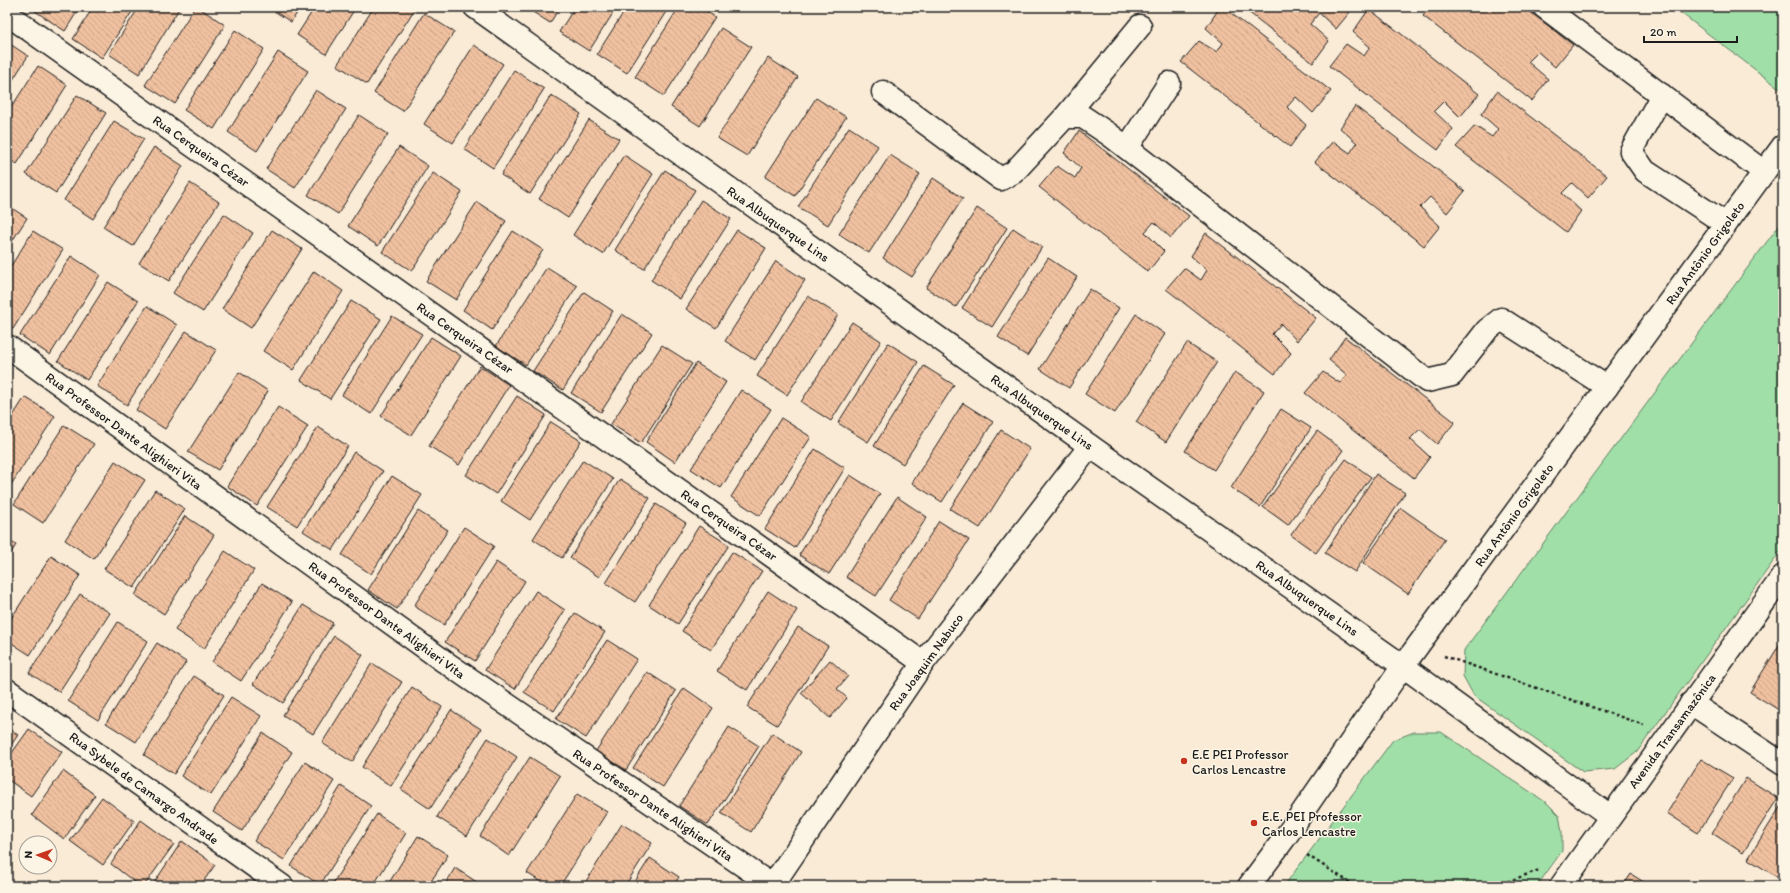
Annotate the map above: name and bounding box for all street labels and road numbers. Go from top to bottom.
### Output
street label: Rua Cerqueira Cézar [150,112,252,190]
street label: Rua Albuquerque Lins [724,183,832,265]
street label: Rua Antônio Grigoleto [1663,198,1748,307]
street label: Rua Cerqueira Cézar [414,299,516,377]
street label: Rua Professor Dante Alighieri Vita [43,369,205,493]
street label: Rua Albuquerque Lins [988,371,1096,453]
street label: Rua Antônio Grigoleto [1472,460,1557,569]
street label: Rua Cerqueira Cézar [678,486,780,564]
street label: Rua Albuquerque Lins [1253,557,1361,639]
street label: Rua Professor Dante Alighieri Vita [306,558,468,682]
street label: Rua Joaquim Nabuco [886,610,966,713]
street label: Avenida Transamazônica [1625,670,1719,791]
street label: Rua Sybele de Camargo Andrade [66,729,222,847]
street label: Rua Professor Dante Alighieri Vita [570,746,736,864]

